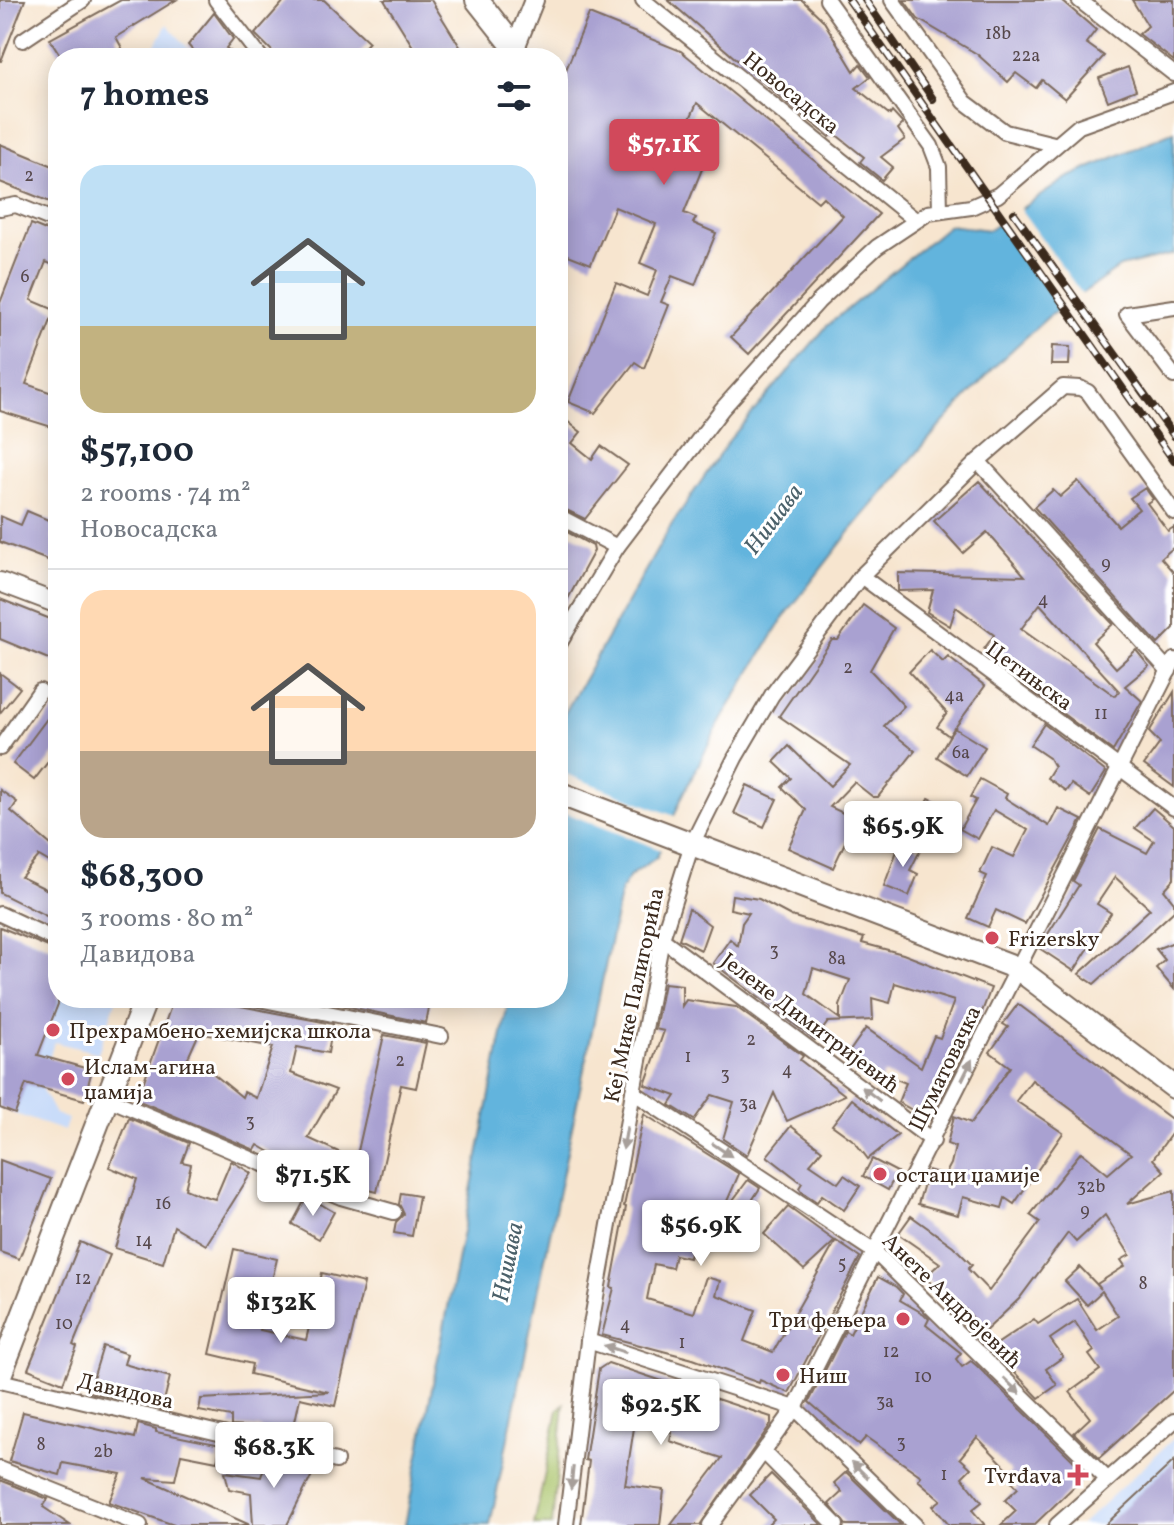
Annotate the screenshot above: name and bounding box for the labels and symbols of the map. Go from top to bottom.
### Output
house number: 18b [985,22,1011,47]
house number: 22a [1012,44,1040,69]
street label: Новосадска [735,45,846,143]
pin: $57.1K [599,119,729,187]
house number: 2 [24,164,34,189]
house number: 6 [20,265,30,290]
water label: Нишава [737,478,812,563]
house number: 9 [1101,552,1111,577]
house number: 4 [1038,588,1048,613]
street label: Цетињска [979,635,1079,719]
house number: 2 [843,656,853,681]
house number: 4a [944,684,964,709]
house number: 11 [1094,702,1108,727]
house number: 6a [952,741,970,766]
pin: $65.9K [838,801,968,869]
street label: Кеј Мике Палигорића [598,885,673,1106]
place label: Frizersky [1008,925,1100,956]
marker: Frizersky [983,929,1001,947]
house number: 3 [769,939,779,964]
street label: Јелене Димитријевић [713,946,906,1102]
house number: 8a [828,947,846,972]
street label: Шуматовачка [902,1001,990,1137]
place label: Прехрамбено-хемијска школа [69,1017,371,1048]
marker: Прехрамбено-хемијска школа [44,1021,62,1039]
house number: 2 [746,1028,756,1053]
house number: 1 [685,1045,691,1070]
house number: 2 [395,1049,405,1074]
place label: Ислам-агина џамија [84,1053,216,1109]
house number: 4 [782,1058,792,1083]
one-way arrow [960,1059,974,1082]
house number: 3 [720,1063,730,1088]
marker: Ислам-агина џамија [59,1070,77,1088]
one-way arrow [860,1087,881,1102]
house number: 3a [739,1092,757,1117]
house number: 3 [245,1110,255,1135]
one-way arrow [619,1126,631,1151]
one-way arrow [711,1143,732,1158]
pin: $71.5K [248,1150,378,1218]
place label: остаци џамије [896,1161,1040,1192]
marker: остаци џамије [871,1165,889,1183]
house number: 32b [1077,1175,1106,1200]
house number: 16 [155,1192,171,1217]
house number: 9 [1080,1199,1090,1224]
pin: $56.9K [636,1200,766,1268]
water label: Нишава [485,1219,533,1305]
street label: Анете Андрејевић [874,1227,1028,1377]
house number: 14 [135,1229,153,1254]
house number: 5 [838,1252,846,1277]
house number: 12 [75,1267,91,1292]
house number: 8 [1138,1272,1148,1297]
pin: $132K [225,1277,337,1345]
place label: Три фењера [768,1306,887,1337]
marker: Три фењера [894,1310,912,1328]
house number: 10 [55,1312,73,1337]
house number: 4 [620,1313,630,1338]
house number: 1 [679,1331,685,1356]
house number: 12 [883,1340,899,1365]
one-way arrow [602,1342,626,1355]
place label: Ниш [799,1362,847,1393]
house number: 10 [914,1365,932,1390]
street label: Давидова [74,1366,177,1419]
marker: Ниш [774,1366,792,1384]
one-way arrow [1002,1376,1021,1395]
pin: $92.5K [596,1379,726,1447]
house number: 3a [876,1390,894,1415]
pin: $68.3K [209,1422,339,1490]
house number: 3 [896,1431,906,1456]
house number: 8 [36,1433,46,1458]
house number: 2b [93,1440,113,1465]
one-way arrow [851,1461,870,1480]
place label: Tvrđava [984,1462,1062,1493]
house number: 1 [941,1463,947,1488]
one-way arrow [565,1465,578,1490]
marker: Tvrđava [1069,1466,1087,1484]

